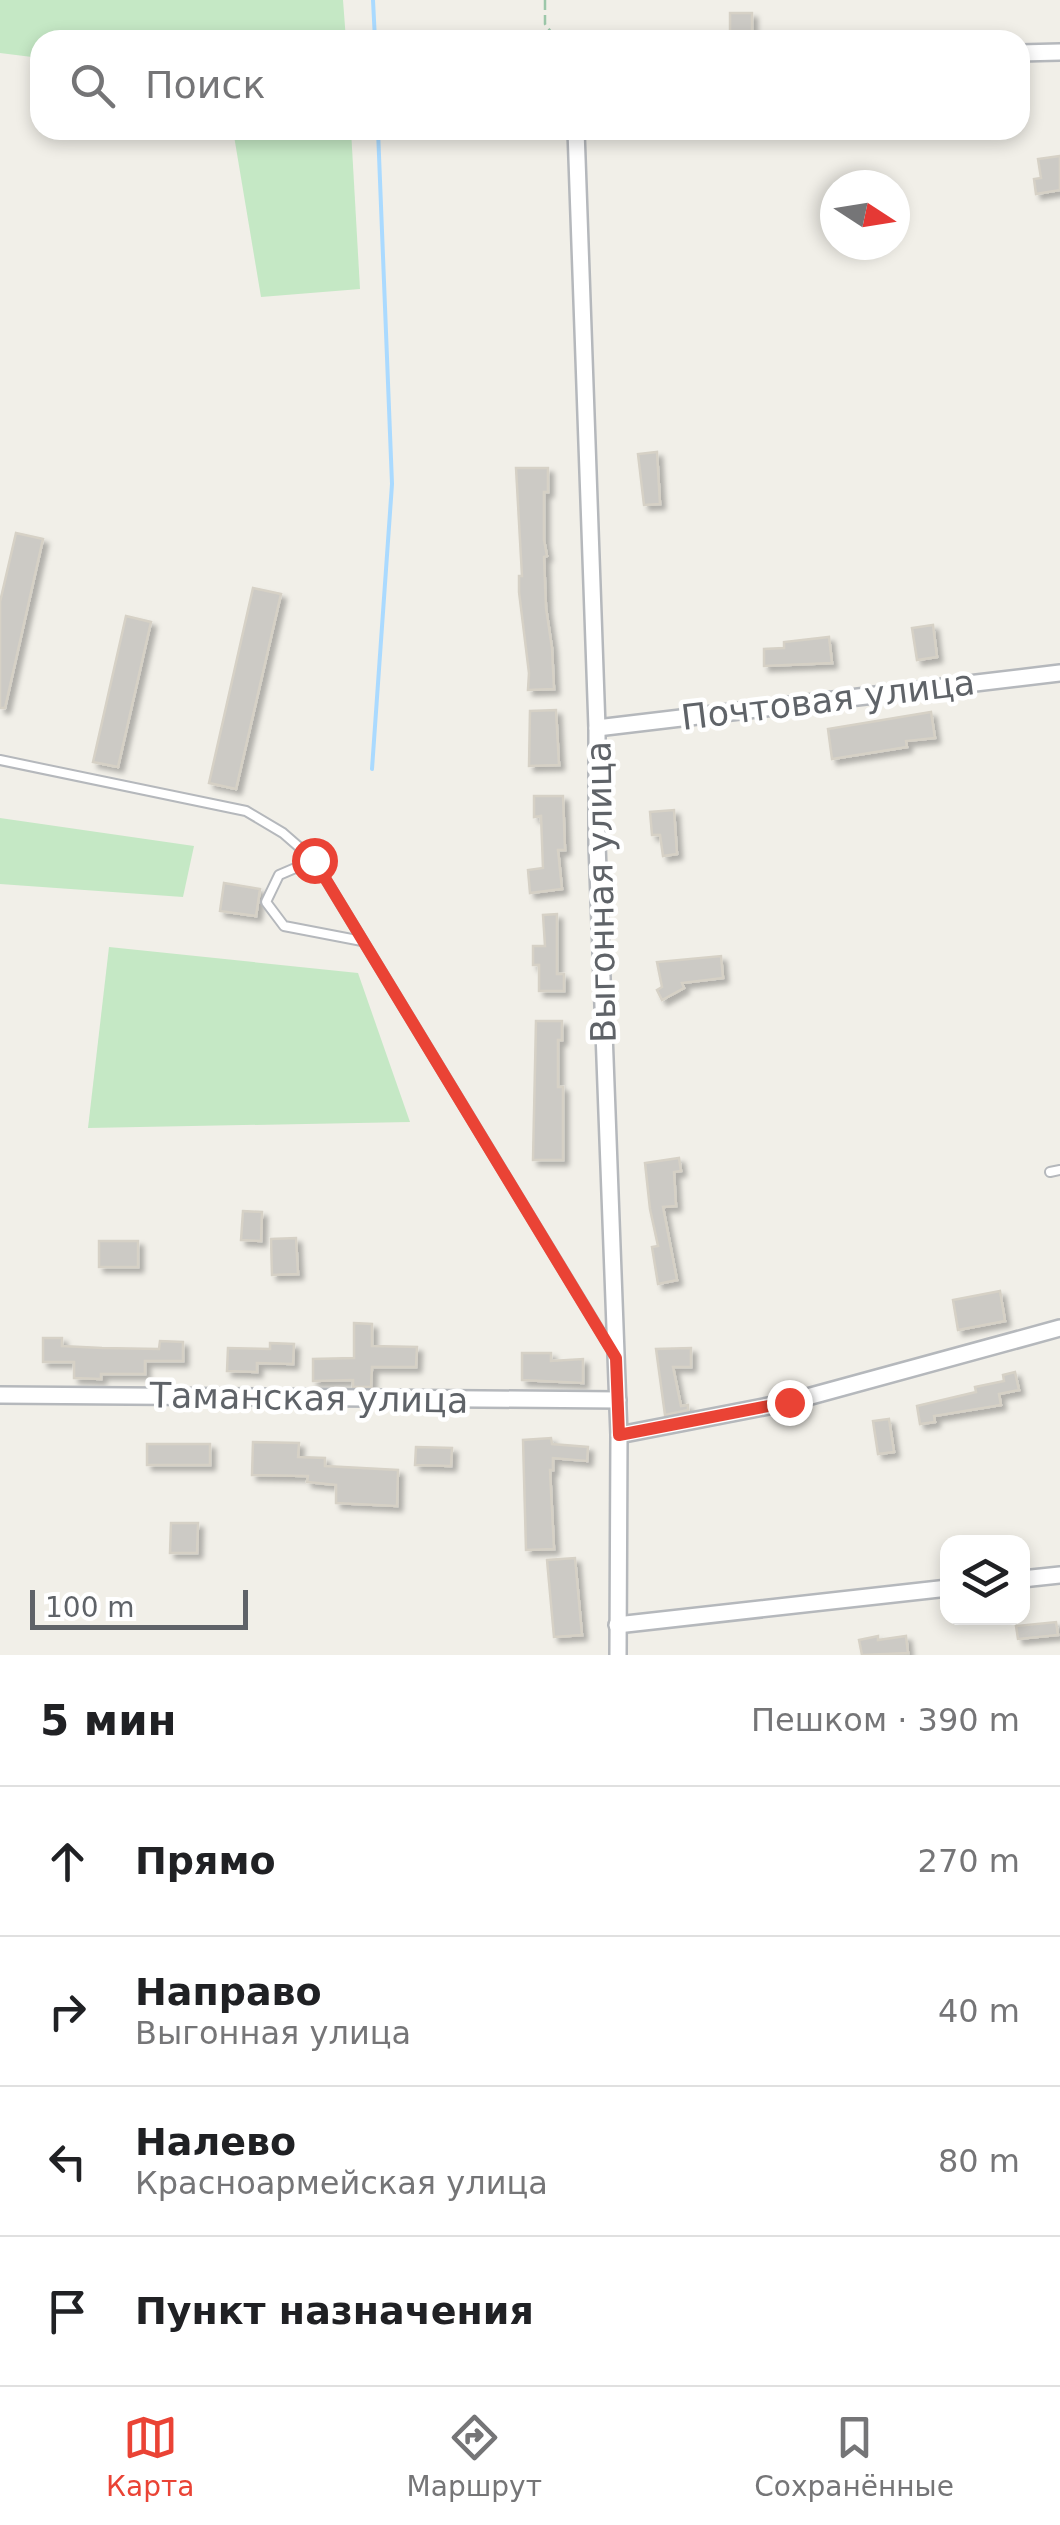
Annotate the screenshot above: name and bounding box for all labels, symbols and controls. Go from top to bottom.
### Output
search box [30,30,1030,140]
icon: search [65,58,120,113]
text: Поиск [145,63,265,107]
north arrow [820,170,910,260]
street label: Почтовая улица [679,662,977,738]
street label: Выгонная улица [578,741,624,1043]
route start [292,838,338,884]
street label: Таманская улица [148,1375,469,1421]
route end [767,1380,813,1426]
map controls [940,1535,1030,1625]
button: layers [940,1535,1030,1625]
scale bar [30,1585,248,1630]
text: 100 m [45,1591,135,1624]
text: 5 мин [40,1696,177,1745]
text: Пешком · 390 m [751,1701,1020,1739]
icon: ahead [40,1834,95,1889]
text: Прямо [135,1839,276,1883]
text: 270 m [918,1842,1020,1880]
text: Направо [135,1970,322,2014]
icon: right [40,1984,95,2039]
text: 40 m [938,1992,1020,2030]
text: Выгонная улица [135,2014,411,2052]
text: Налево [135,2120,296,2164]
icon: left [40,2134,95,2189]
text: 80 m [938,2142,1020,2180]
text: Красноармейская улица [135,2164,548,2202]
icon: arrive [40,2284,95,2339]
text: Пункт назначения [135,2289,534,2333]
tab: Карта [106,2410,194,2503]
tab: Маршрут [407,2410,542,2503]
tab: Сохранённые [754,2410,954,2503]

